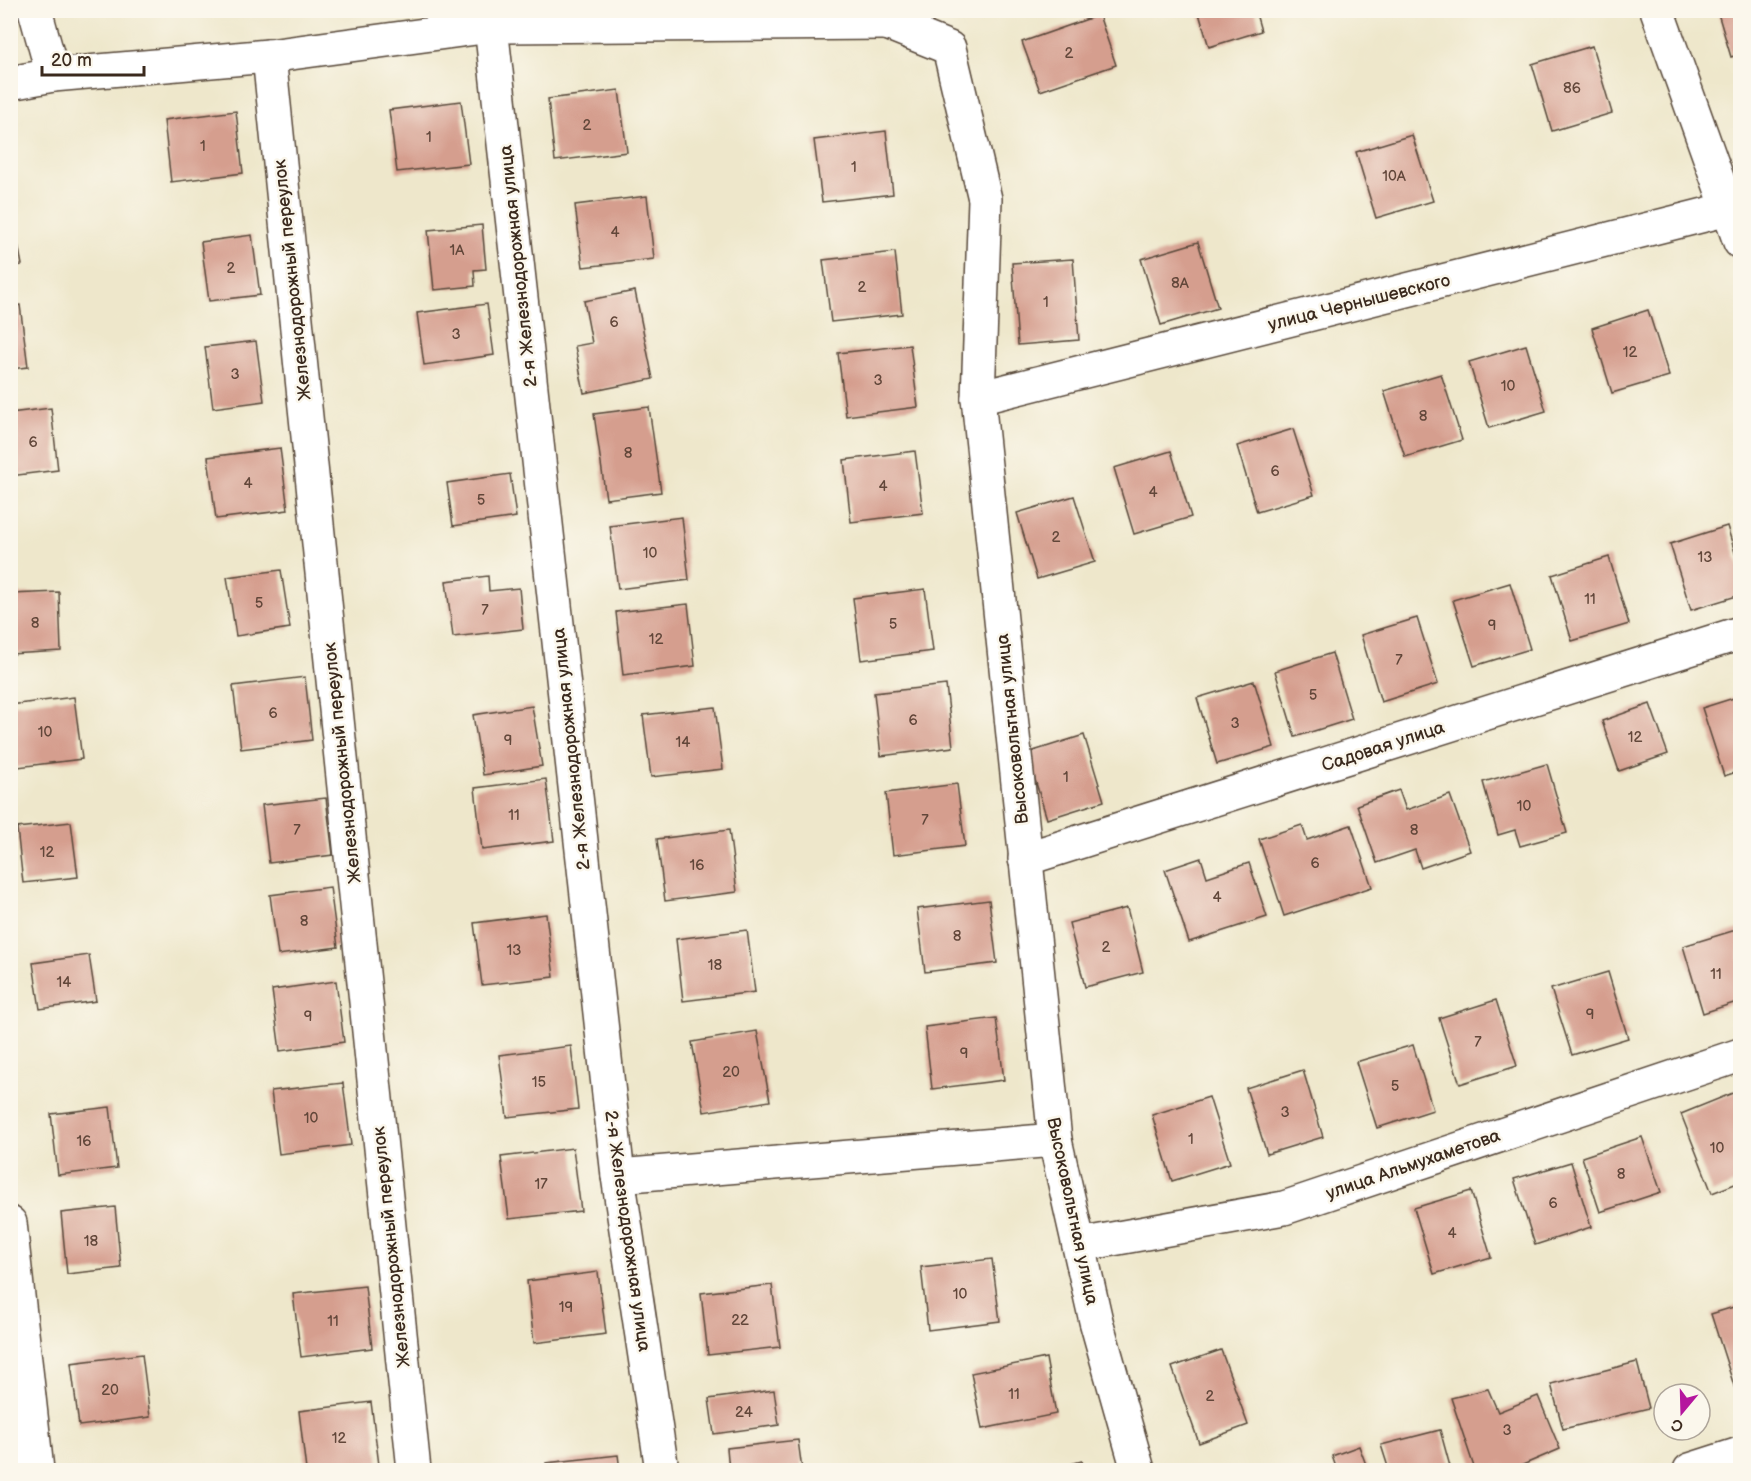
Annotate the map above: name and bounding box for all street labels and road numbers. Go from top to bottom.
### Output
street label: 2-я Железнодорожная улица [495,143,542,388]
street label: Железнодорожный переулок [269,158,316,402]
street label: улица Чернышевского [1266,270,1452,335]
street label: 2-я Железнодорожная улица [548,626,595,871]
street label: Высоковольтная улица [992,632,1033,825]
street label: Железнодорожный переулок [319,641,366,885]
street label: Садовая улица [1319,717,1448,776]
street label: 2-я Железнодорожная улица [600,1109,655,1353]
street label: Высоковольтная улица [1042,1115,1103,1307]
street label: Железнодорожный переулок [368,1125,415,1369]
street label: улица Альмухаметова [1323,1125,1503,1204]

